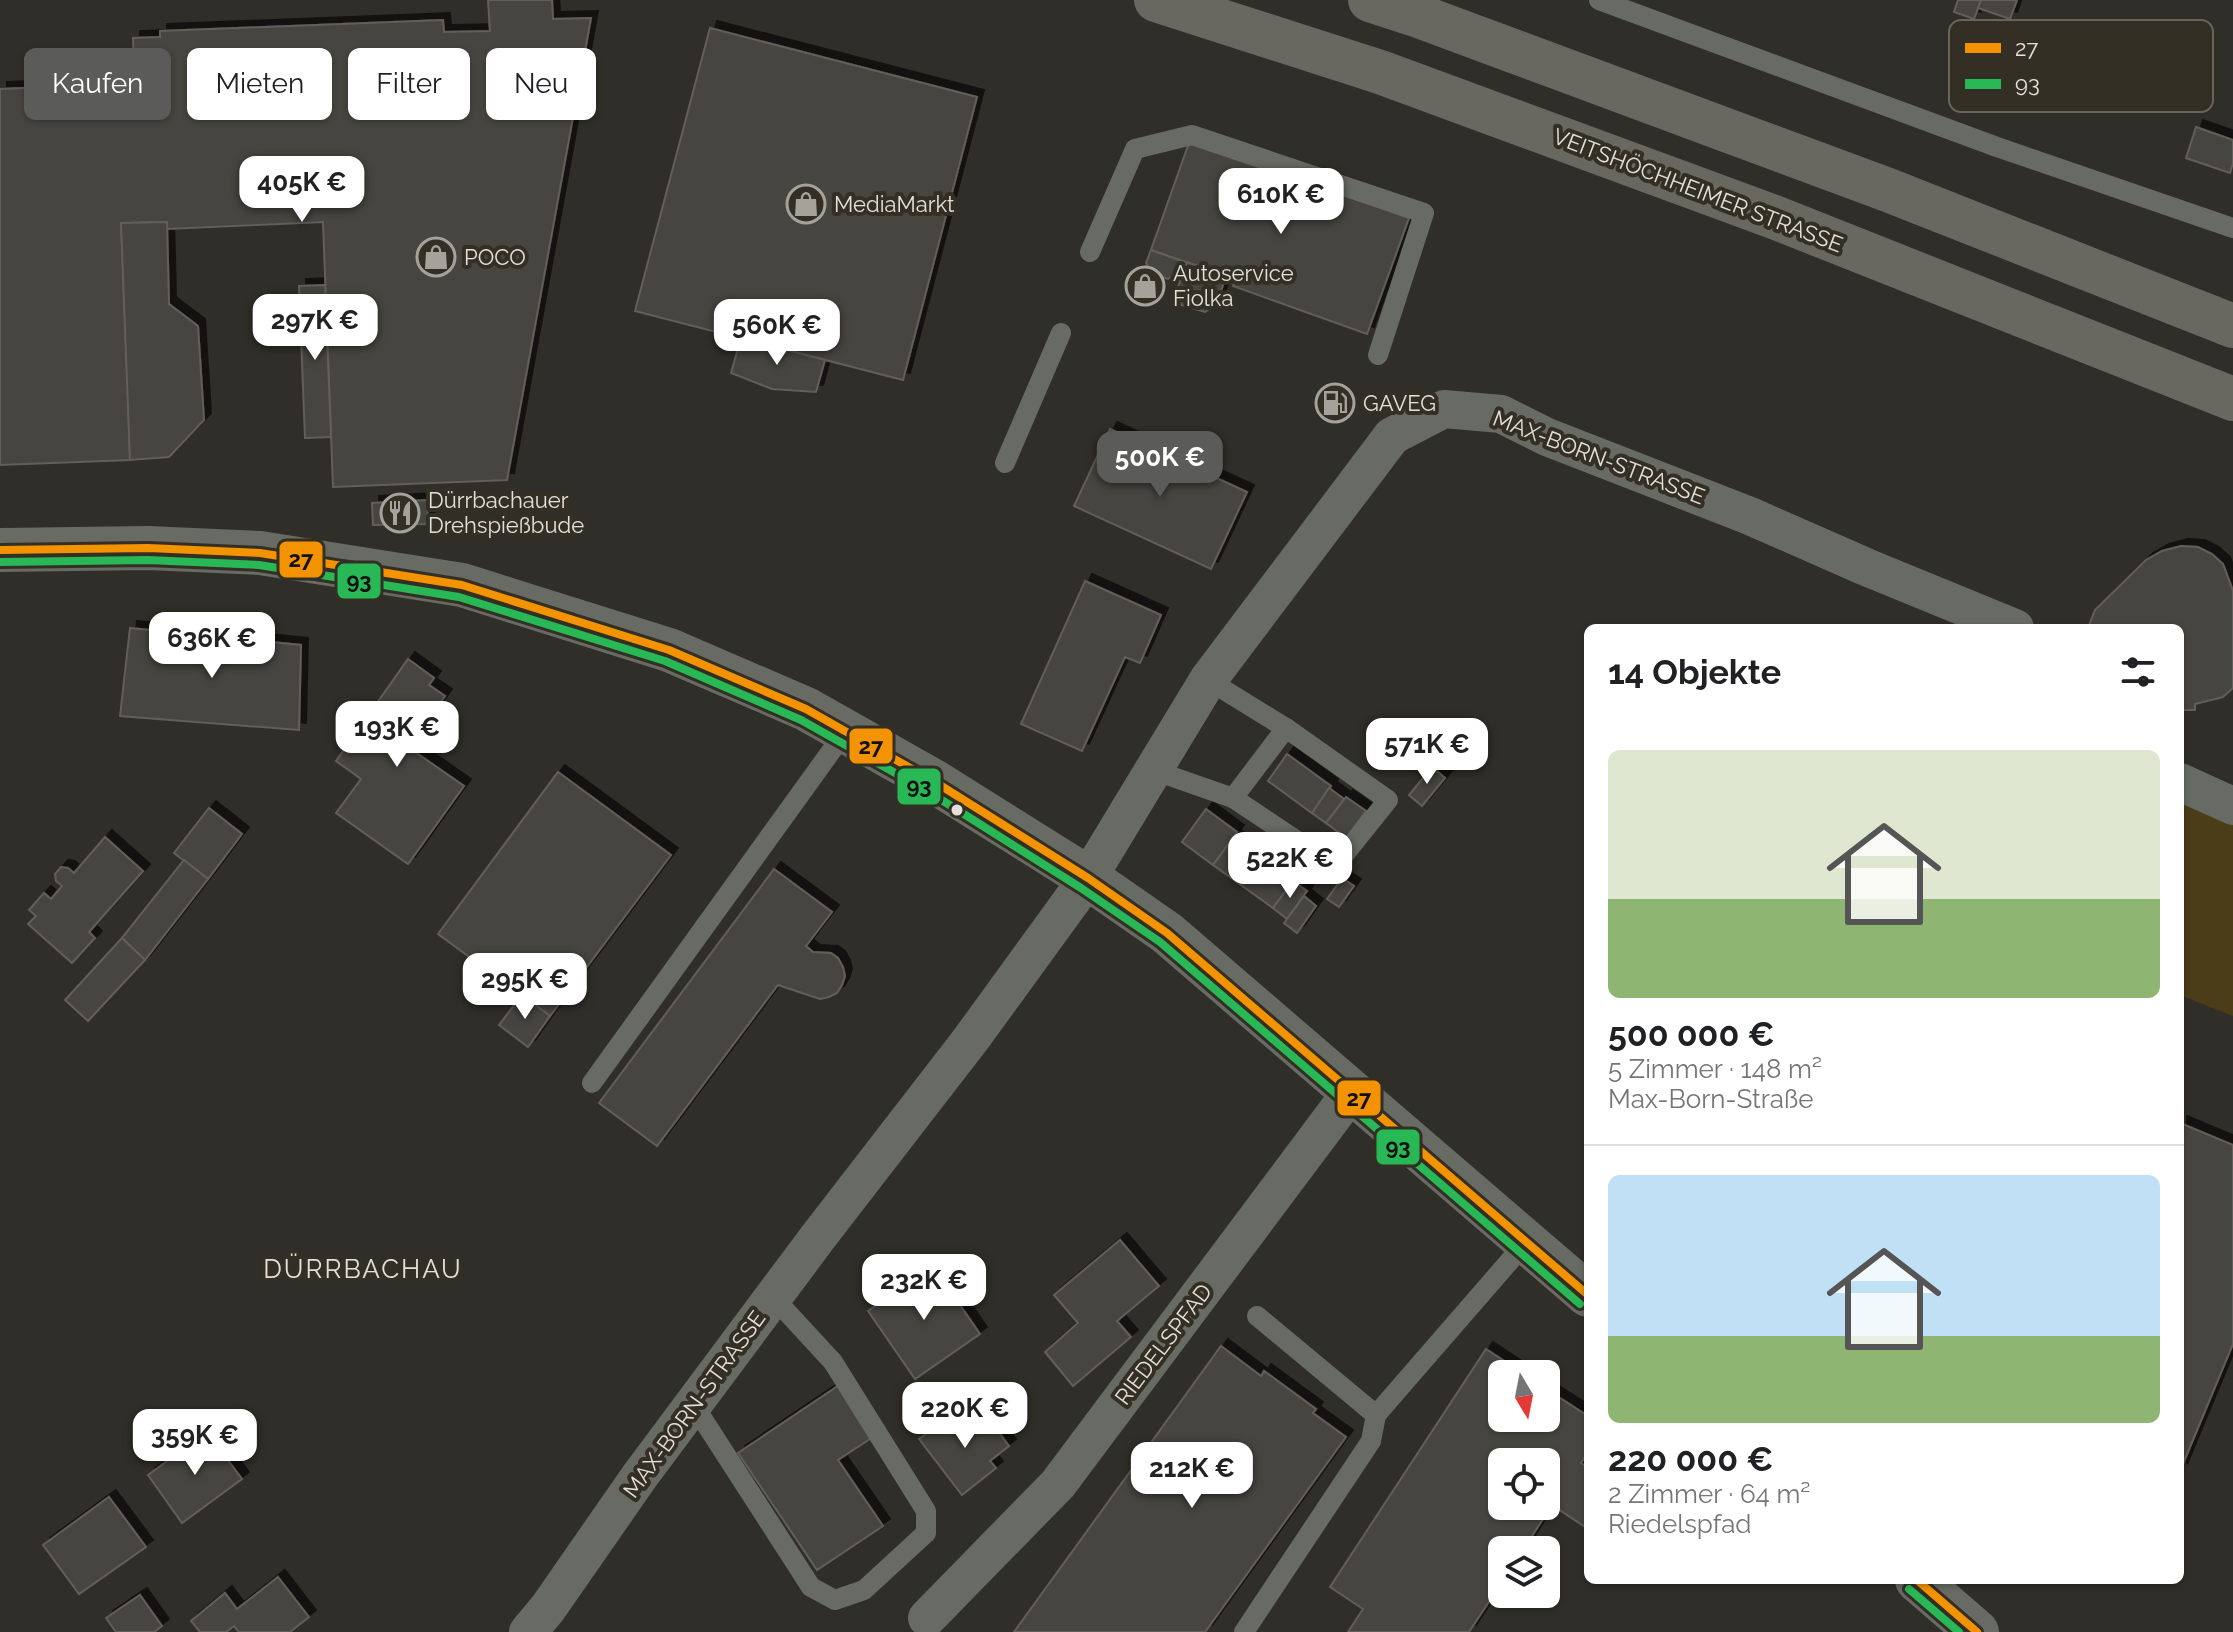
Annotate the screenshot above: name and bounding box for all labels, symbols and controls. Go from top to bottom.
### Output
legend [1949,20,2213,112]
text: 27 [2015,35,2038,61]
chip: Kaufen [24,48,171,120]
chip: Mieten [187,48,332,120]
chip: Filter [348,48,470,120]
chip: Neu [486,48,596,120]
text: 93 [2015,71,2040,97]
street label: VEITSHÖCHHEIMER STRASSE [1549,123,1847,257]
pin: 405K € [237,156,367,224]
text: 405K € [257,167,347,197]
pin: 610K € [1216,168,1346,236]
text: 610K € [1237,179,1325,209]
shop icon: MediaMarkt [785,183,827,225]
place label: MediaMarkt [834,191,955,217]
shop icon: POCO [415,236,457,278]
place label: POCO [464,244,526,270]
place label: Autoservice Fiolka [1173,260,1294,311]
shop icon: Autoservice Fiolka [1124,265,1166,307]
pin: 297K € [250,294,380,362]
pin: 560K € [712,299,842,367]
text: 297K € [271,305,359,335]
text: 560K € [732,310,822,340]
fuel station icon: GAVEG [1314,382,1356,424]
place label: GAVEG [1363,390,1436,416]
street label: MAX-BORN-STRASSE [1490,405,1708,509]
pin: 500K € [1095,431,1225,499]
text: 500K € [1115,442,1205,472]
place label: Dürrbachauer Drehspießbude [428,487,584,538]
restaurant icon: Dürrbachauer Drehspießbude [379,492,421,534]
line badge: 27 [278,540,324,579]
text: 27 [289,546,314,572]
line badge: 93 [336,562,382,600]
text: 93 [346,568,372,594]
pin: 636K € [147,612,277,680]
text: 636K € [167,623,257,653]
icon: filters [2116,650,2160,694]
text: 14 Objekte [1608,652,1781,692]
pin: 193K € [332,701,462,769]
text: 193K € [354,712,440,742]
pin: 571K € [1362,718,1492,786]
line badge: 27 [848,727,894,765]
text: 571K € [1384,729,1470,759]
text: 27 [859,733,884,759]
line badge: 93 [896,767,942,806]
text: 93 [906,773,932,799]
unlabelled marker [949,802,965,818]
icon: home [1812,802,1956,946]
pin: 522K € [1225,832,1355,900]
text: 522K € [1246,843,1334,873]
pin: 295K € [460,953,590,1021]
text: 295K € [481,964,569,994]
text: 500 000 € [1608,1014,1775,1054]
text: 5 Zimmer · 148 m² [1608,1054,1822,1084]
line badge: 27 [1336,1079,1382,1117]
text: Max-Born-Straße [1608,1084,1814,1114]
text: 27 [1347,1085,1372,1111]
line badge: 93 [1375,1128,1421,1166]
text: 93 [1385,1134,1411,1160]
icon: home [1812,1227,1956,1371]
district label: DÜRRBACHAU [263,1253,463,1284]
pin: 232K € [859,1254,989,1322]
text: 232K € [880,1265,968,1295]
street label: RIEDELSPFAD [1109,1279,1217,1409]
street label: MAX-BORN-STRASSE [618,1306,770,1502]
north arrow [1488,1360,1560,1432]
map controls [1488,1360,1560,1608]
pin: 220K € [900,1382,1030,1450]
text: 220K € [920,1393,1010,1423]
pin: 359K € [130,1409,260,1477]
text: 359K € [151,1420,239,1450]
text: 220 000 € [1608,1439,1773,1479]
pin: 212K € [1127,1442,1257,1510]
button: locate [1488,1448,1560,1520]
text: 212K € [1149,1453,1235,1483]
text: 2 Zimmer · 64 m² [1608,1479,1810,1509]
text: Riedelspfad [1608,1509,1752,1539]
button: layers [1488,1536,1560,1608]

